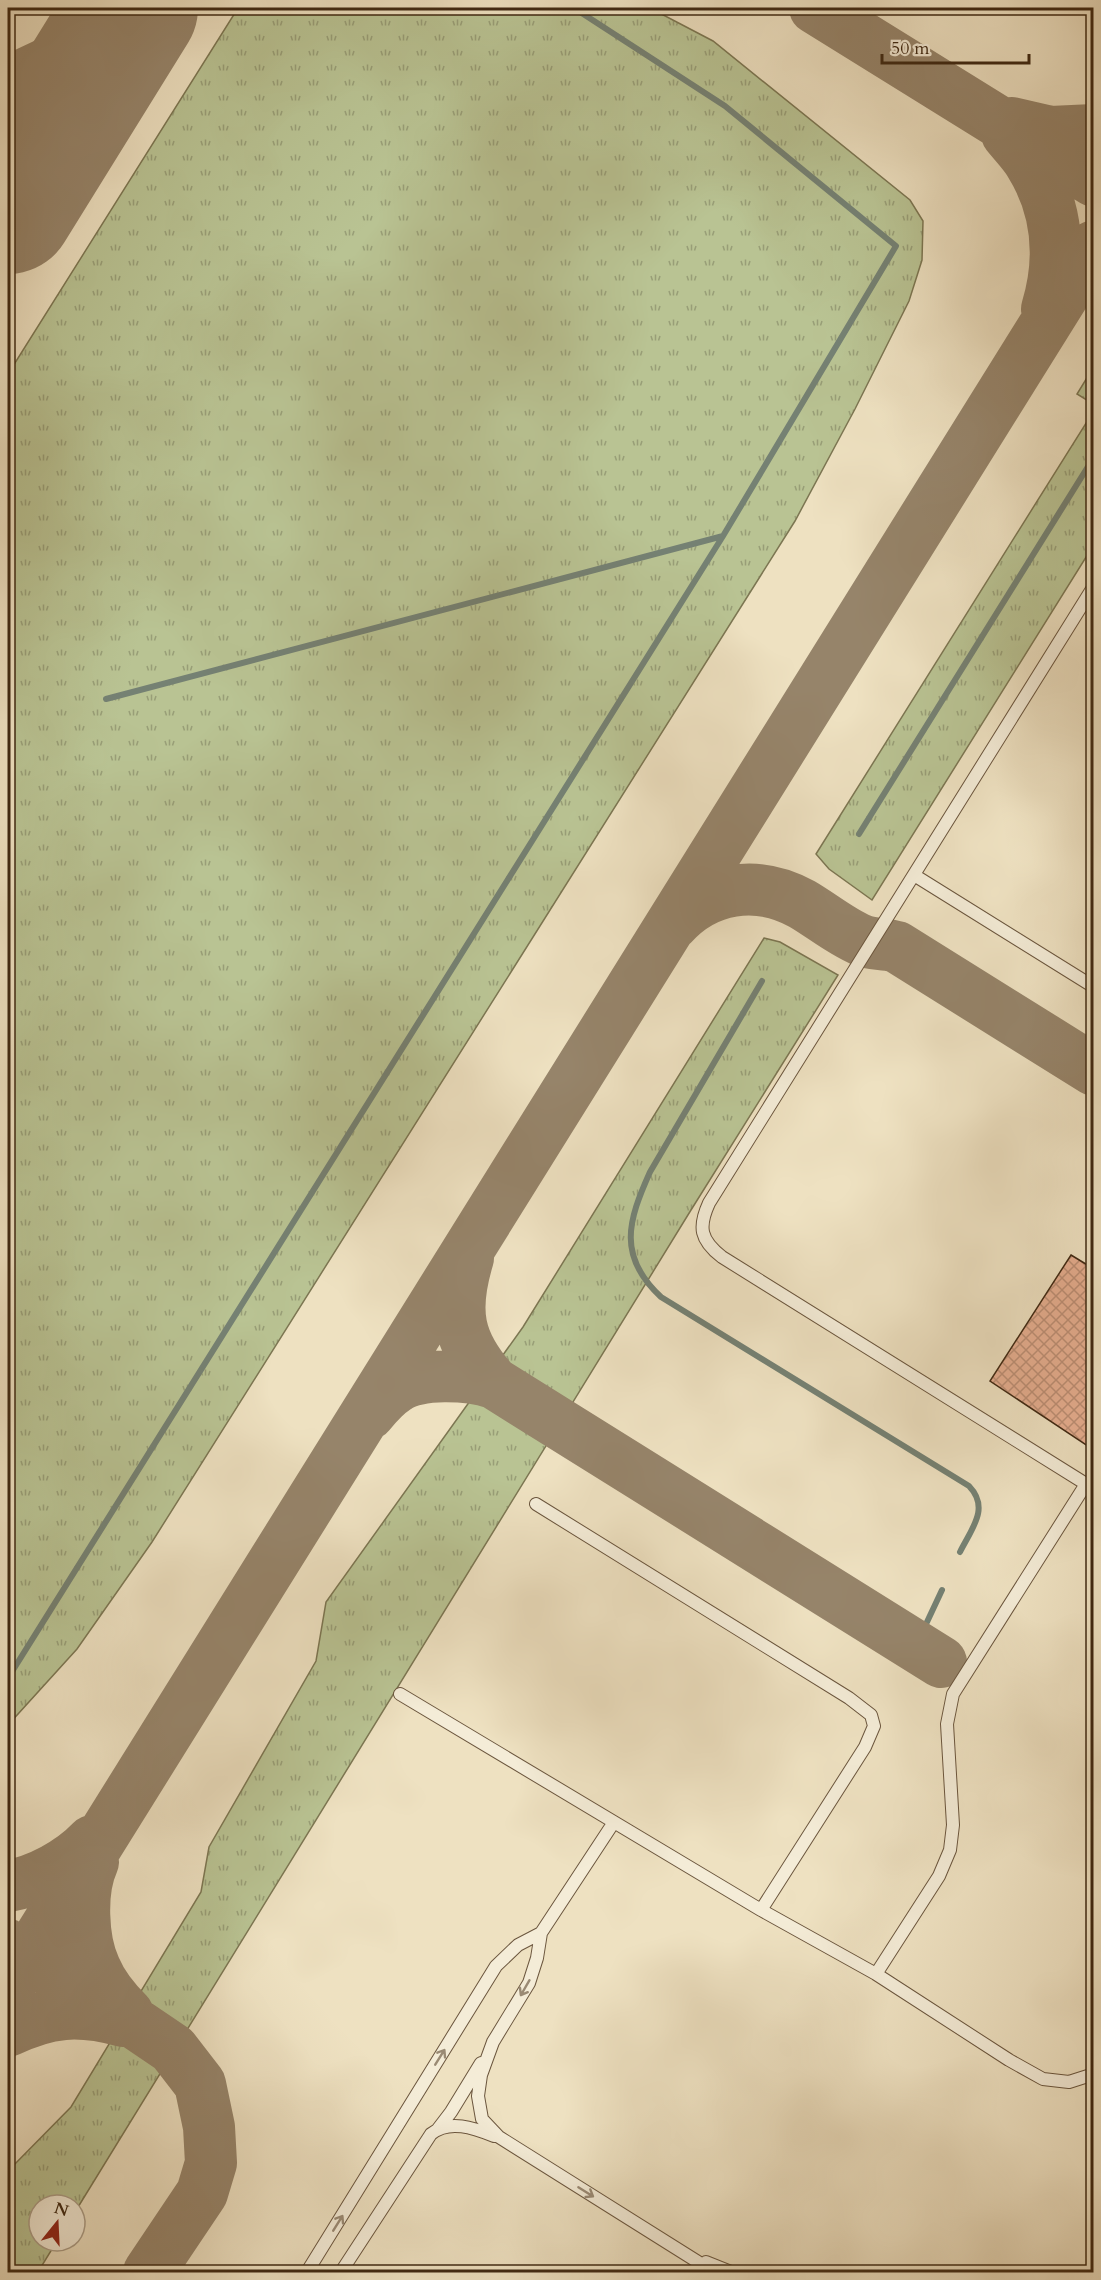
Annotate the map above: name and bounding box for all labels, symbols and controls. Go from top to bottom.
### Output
scale bar [882,27,1029,65]
text: 50 m [891,36,930,61]
one-way arrow [519,1979,531,1996]
one-way arrow [434,2049,446,2066]
one-way arrow [577,2187,594,2199]
north arrow [27,2193,87,2253]
text: N [51,2197,71,2222]
one-way arrow [332,2215,344,2232]

